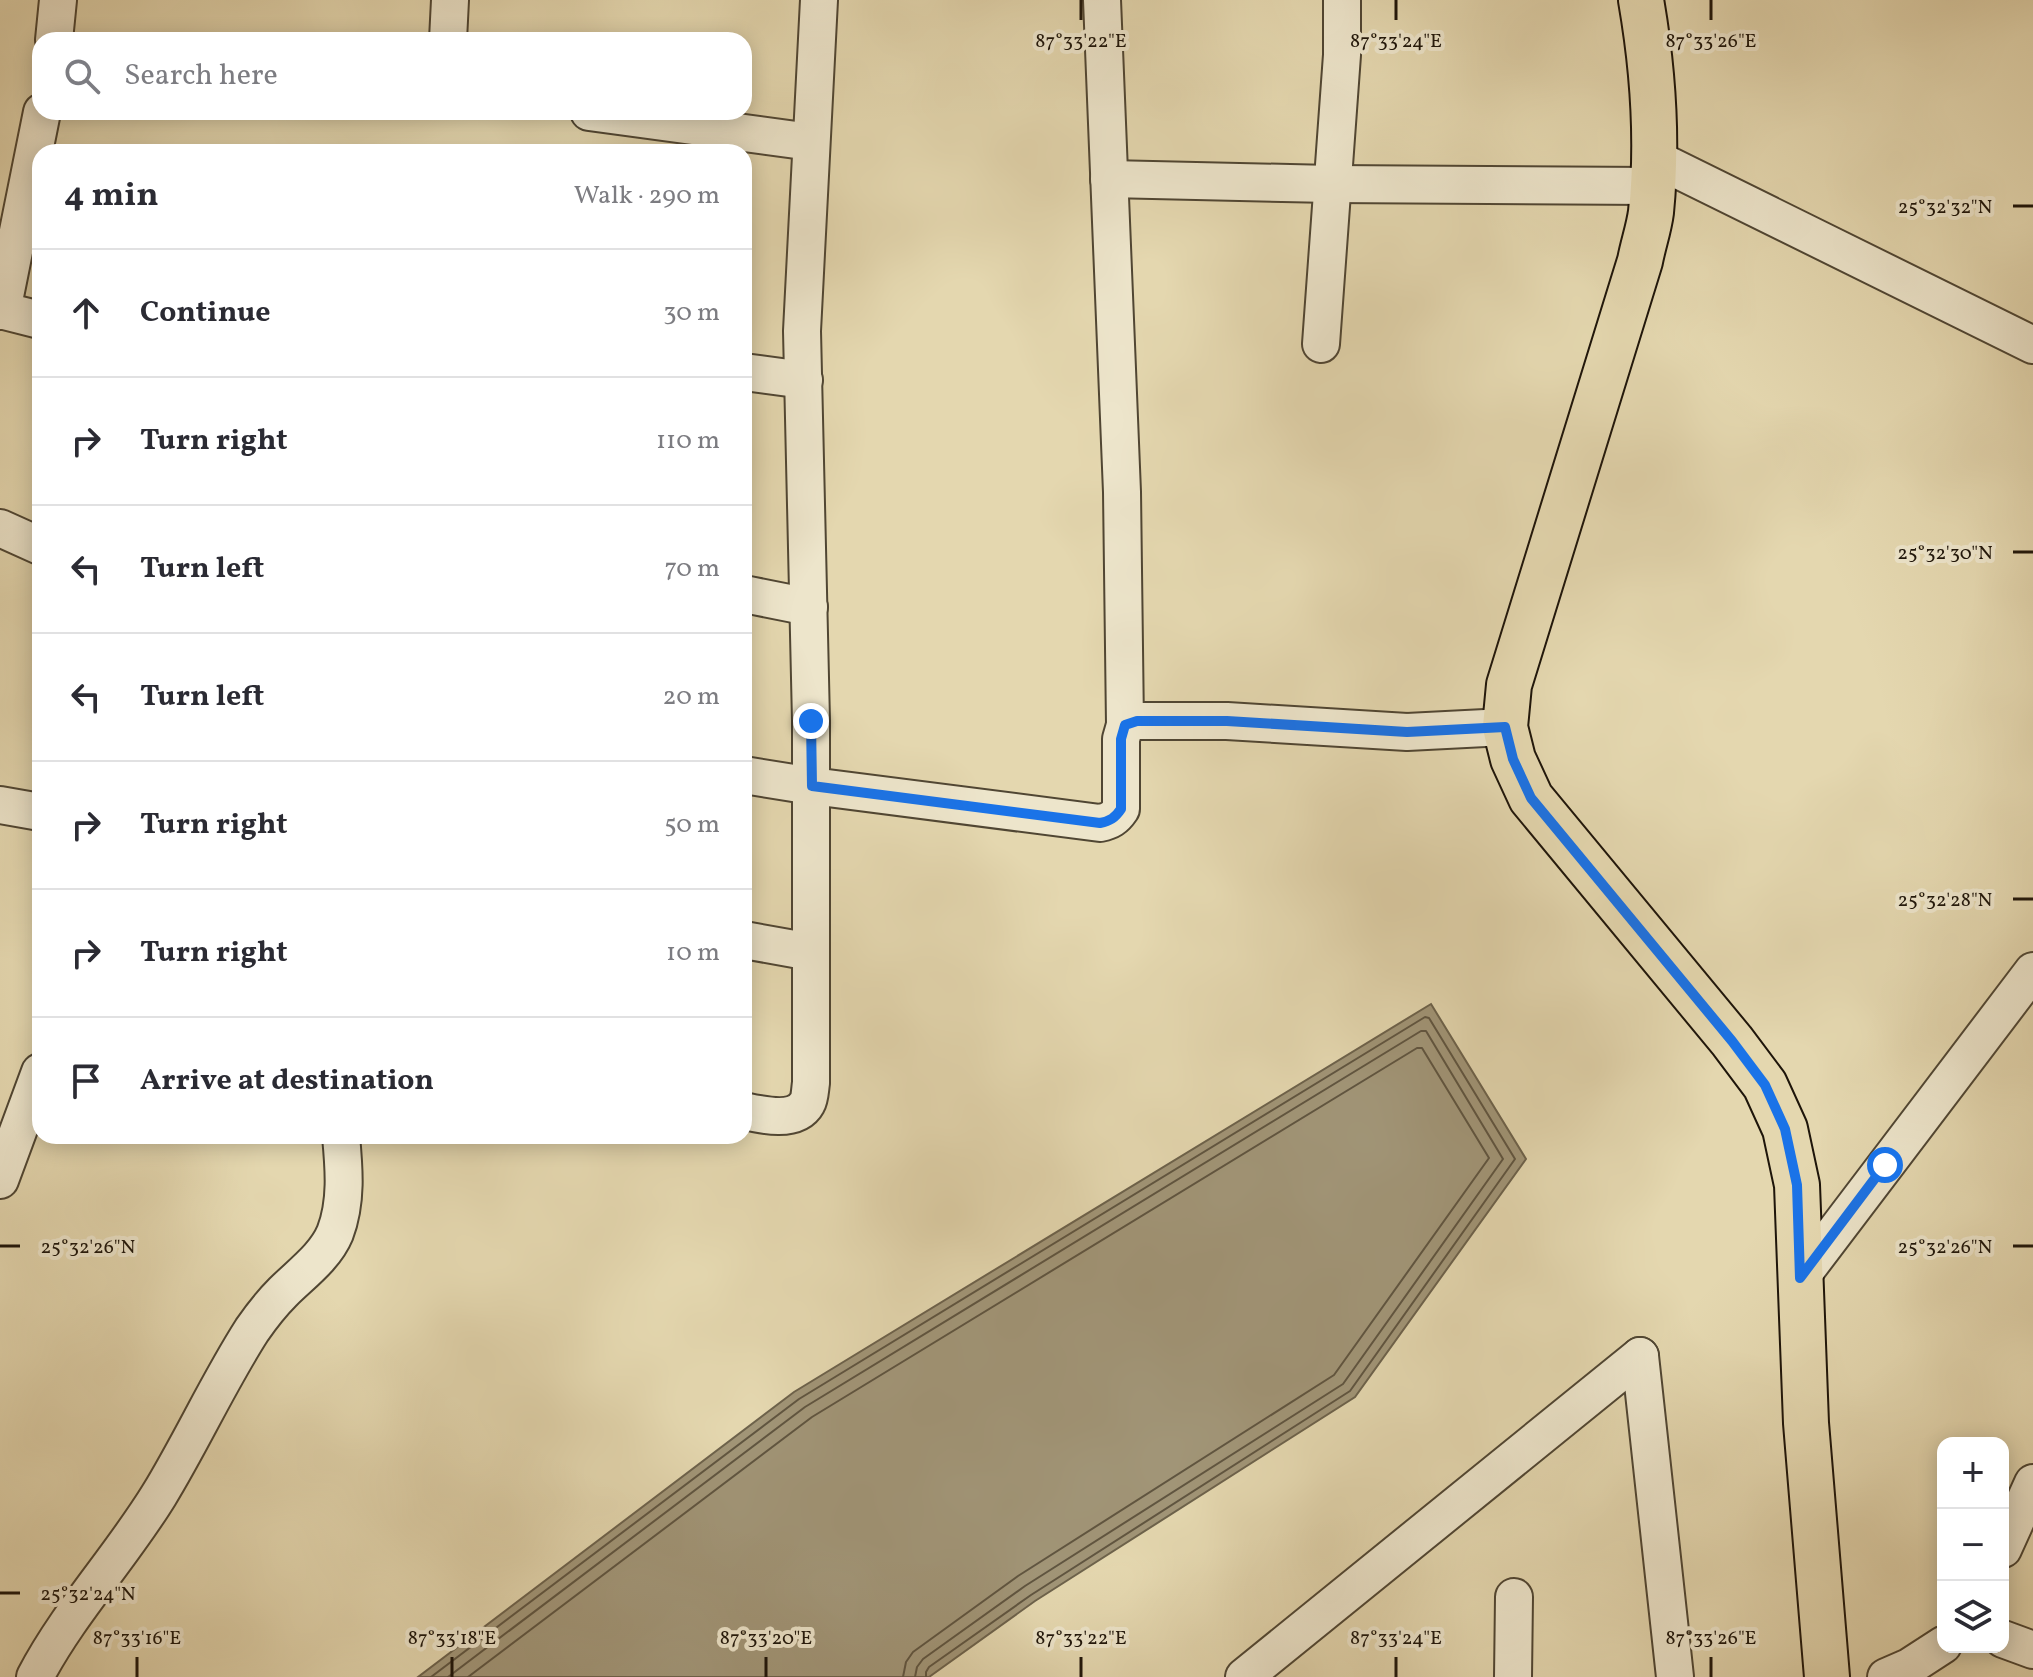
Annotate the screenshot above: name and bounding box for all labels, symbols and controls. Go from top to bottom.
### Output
text: 87°33'22"E [1035,28,1127,56]
text: 87°33'24"E [1350,28,1442,56]
text: 87°33'26"E [1665,28,1757,56]
search box [32,32,752,120]
icon: search [60,54,104,98]
text: Search here [124,55,278,97]
text: 4 min [64,173,159,220]
text: Walk · 290 m [574,178,720,214]
text: 25°32'32"N [1898,194,1993,222]
icon: ahead [64,291,108,335]
text: Continue [140,292,271,334]
text: 30 m [663,295,720,331]
icon: right [64,419,108,463]
text: Turn right [140,420,288,462]
text: 110 m [656,423,720,459]
text: 25°32'30"N [1897,540,1993,568]
icon: left [64,547,108,591]
text: Turn left [140,548,264,590]
text: 70 m [665,551,720,587]
icon: left [64,675,108,719]
text: Turn left [140,676,264,718]
text: 20 m [662,679,720,715]
route end [793,703,829,739]
icon: right [64,803,108,847]
text: Turn right [140,804,288,846]
text: 50 m [664,807,720,843]
text: 25°32'28"N [1898,887,1993,915]
icon: right [64,931,108,975]
text: Turn right [140,932,288,974]
text: 10 m [666,935,720,971]
icon: arrive [64,1059,108,1103]
text: Arrive at destination [140,1060,434,1102]
route start [1867,1147,1903,1183]
text: 25°32'26"N [41,1234,136,1262]
text: 25°32'26"N [1898,1234,1993,1262]
map controls [1937,1437,2009,1653]
button: + [1937,1437,2009,1509]
button: − [1937,1509,2009,1581]
text: 25°32'24"N [40,1581,136,1609]
button: layers [1937,1581,2009,1653]
text: 87°33'16"E [93,1625,181,1653]
text: 87°33'18"E [408,1625,496,1653]
text: 87°33'20"E [720,1625,812,1653]
text: 87°33'22"E [1035,1625,1127,1653]
text: 87°33'24"E [1350,1625,1442,1653]
text: 87°33'26"E [1665,1625,1757,1653]

